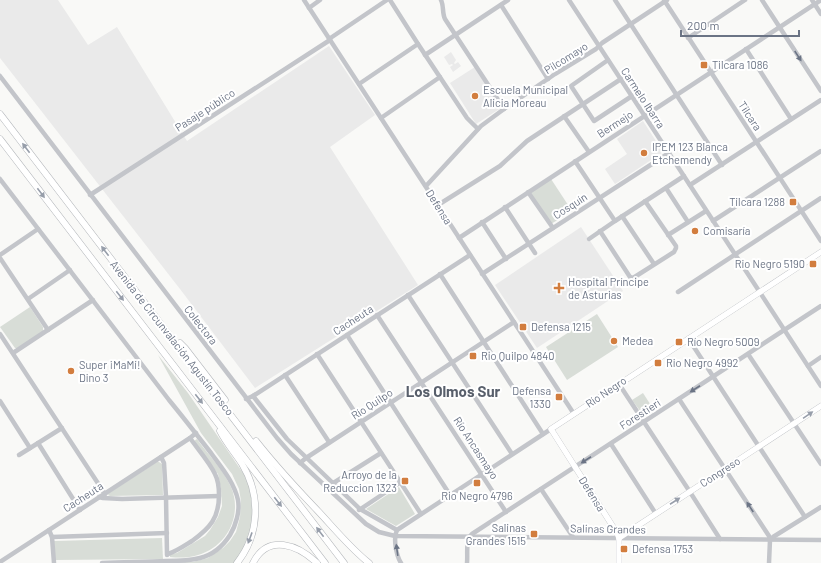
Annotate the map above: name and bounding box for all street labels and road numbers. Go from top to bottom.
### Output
street label: Pilcomayo [541,39,590,76]
street label: Carmelo Ibarra [619,65,668,131]
street label: Pasaje público [172,85,237,134]
street label: Tilcara [736,99,765,133]
street label: Bermejo [594,107,635,140]
street label: Defensa [424,187,455,227]
street label: Cosquín [550,190,589,221]
street label: Avenida de Circunvalación Agustín Tosco [108,258,237,418]
street label: Colectora [182,302,221,347]
street label: Cacheuta [330,302,375,337]
street label: Río Negro [583,373,629,410]
street label: Río Quilpo [349,385,395,422]
street label: Forestieri [617,395,663,432]
street label: Río Ancasmayo [451,414,501,481]
street label: Congreso [697,454,742,489]
street label: Defensa [577,474,608,514]
street label: Cacheuta [60,479,105,514]
street label: Salinas Grandes [570,521,646,536]

